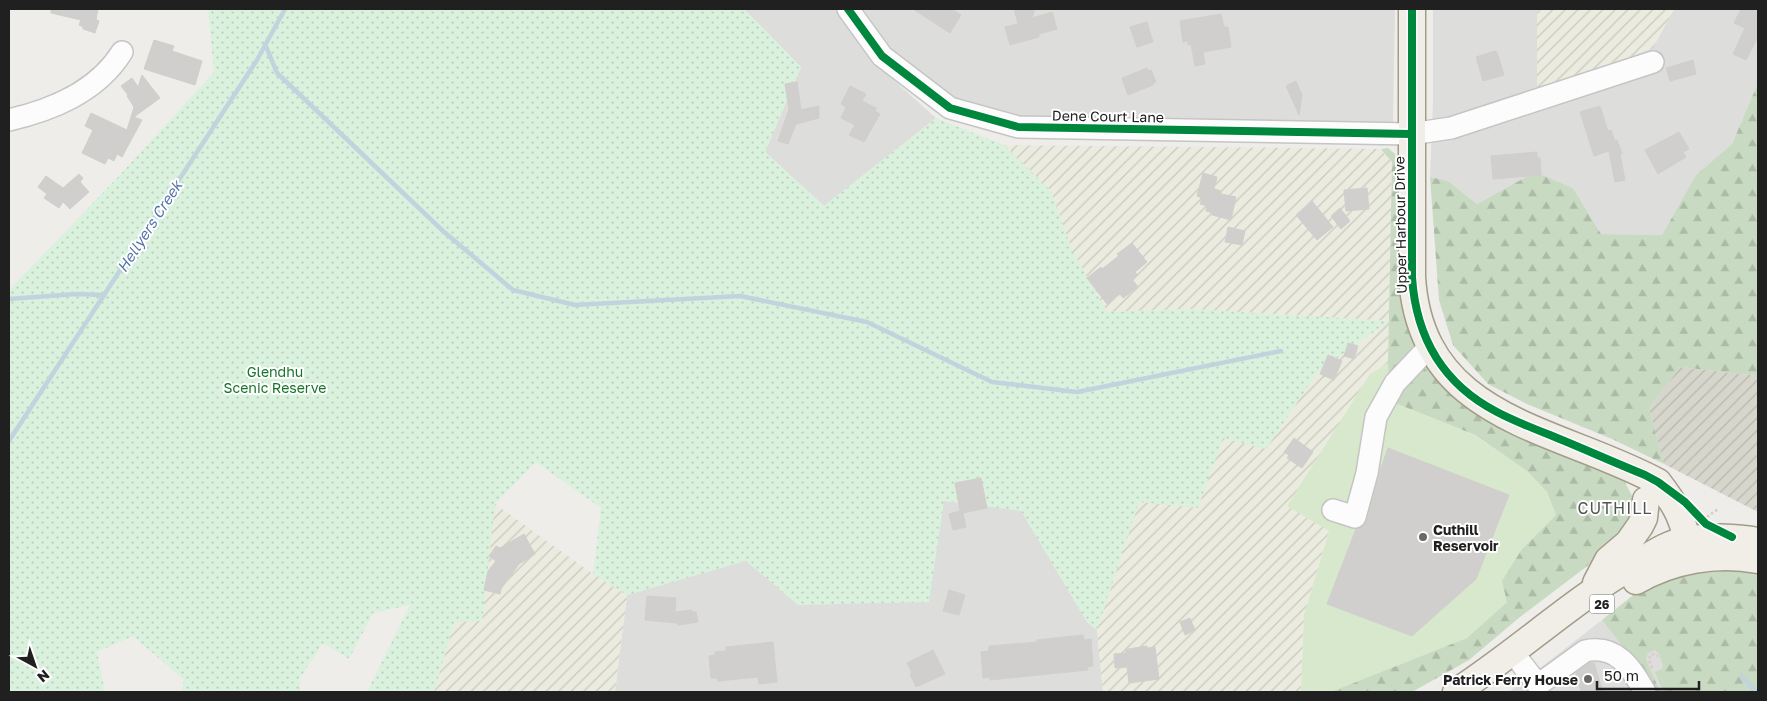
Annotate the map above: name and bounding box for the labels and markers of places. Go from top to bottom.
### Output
place label: Cuthill Reservoir [1433,521,1499,554]
marker: Cuthill Reservoir [1417,531,1429,543]
place label: Patrick Ferry House [1443,671,1578,688]
marker: Patrick Ferry House [1582,673,1594,685]

